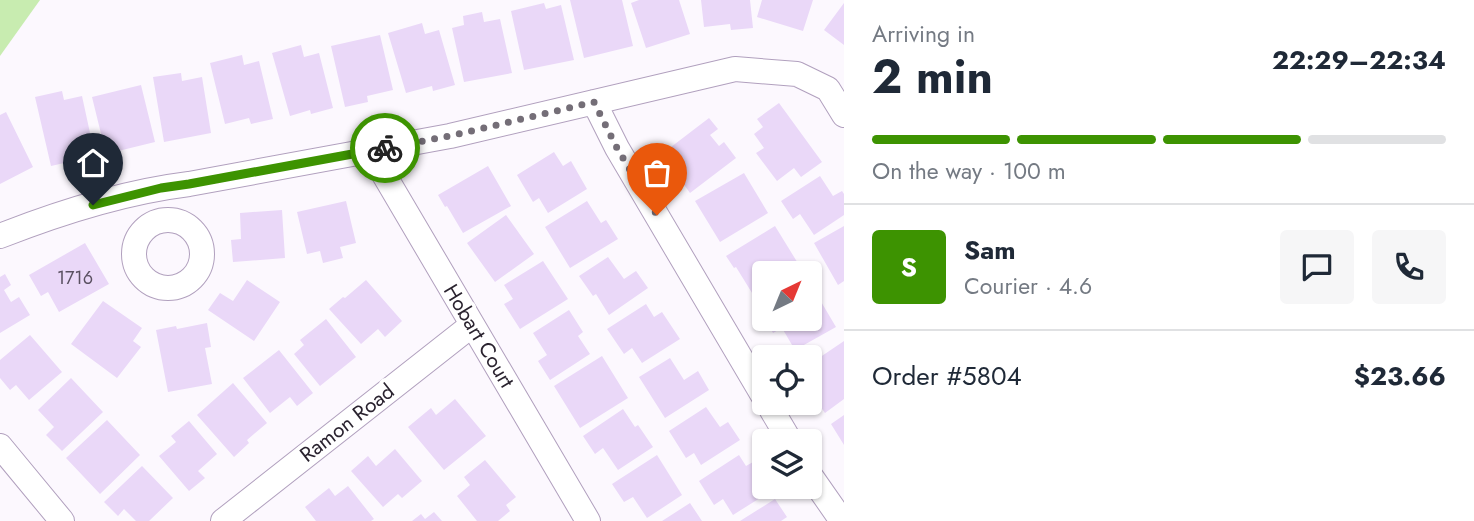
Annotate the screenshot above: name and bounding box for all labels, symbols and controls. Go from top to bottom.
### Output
text: Arriving in [872,17,975,51]
text: 22:29–22:34 [1272,41,1446,79]
text: 2 min [872,44,993,110]
courier [350,113,420,183]
icon: bike [366,129,404,167]
pin [63,133,123,205]
pin [627,143,687,215]
icon: home [74,144,112,182]
icon: bag [638,154,676,192]
text: On the way · 100 m [872,154,1066,188]
button: chat [1280,230,1354,304]
button: phone [1372,230,1446,304]
text: Sam [964,231,1016,269]
text: S [901,248,917,286]
north arrow [752,261,822,331]
map controls [752,261,822,499]
house number: 1716 [57,265,93,291]
text: Courier · 4.6 [964,269,1092,303]
street label: Hobart Court [436,278,522,394]
button: locate [752,345,822,415]
text: Order #5804 [872,357,1022,395]
text: $23.66 [1354,357,1446,395]
street label: Ramon Road [294,377,400,469]
button: layers [752,429,822,499]

